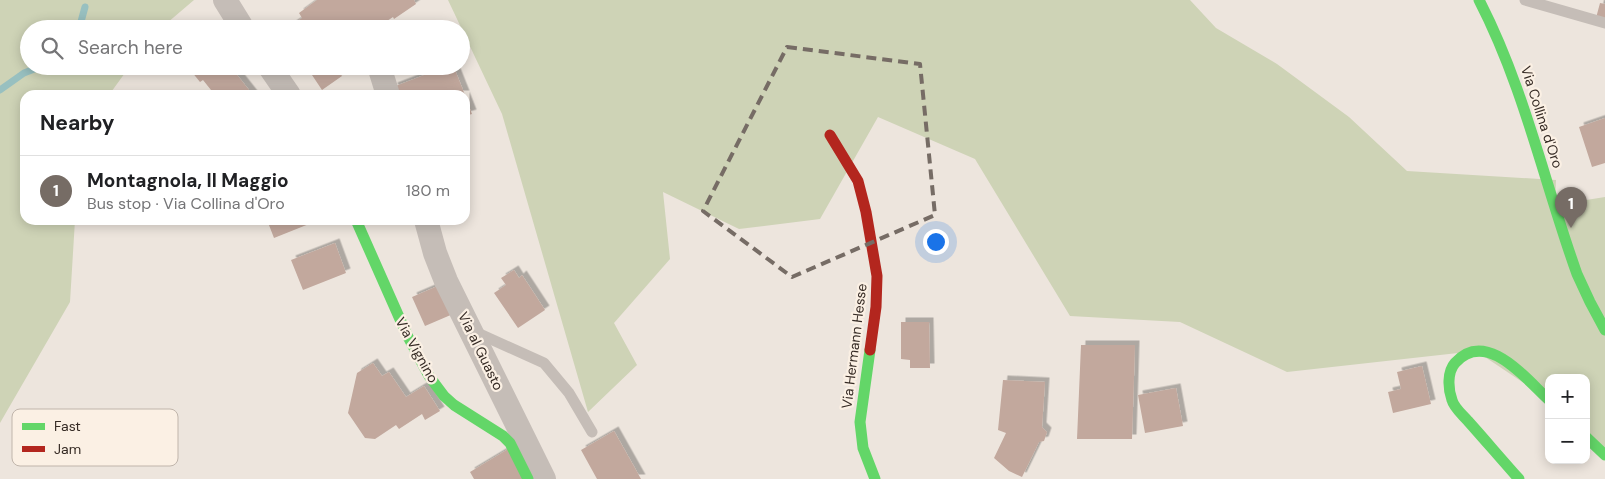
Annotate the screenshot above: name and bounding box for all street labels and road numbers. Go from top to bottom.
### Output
street label: Via Collina d'Oro [1517,64,1567,170]
street label: Via Hermann Hesse [837,282,871,410]
street label: Via al Guasto [454,309,508,393]
street label: Via Vignino [392,314,442,386]

